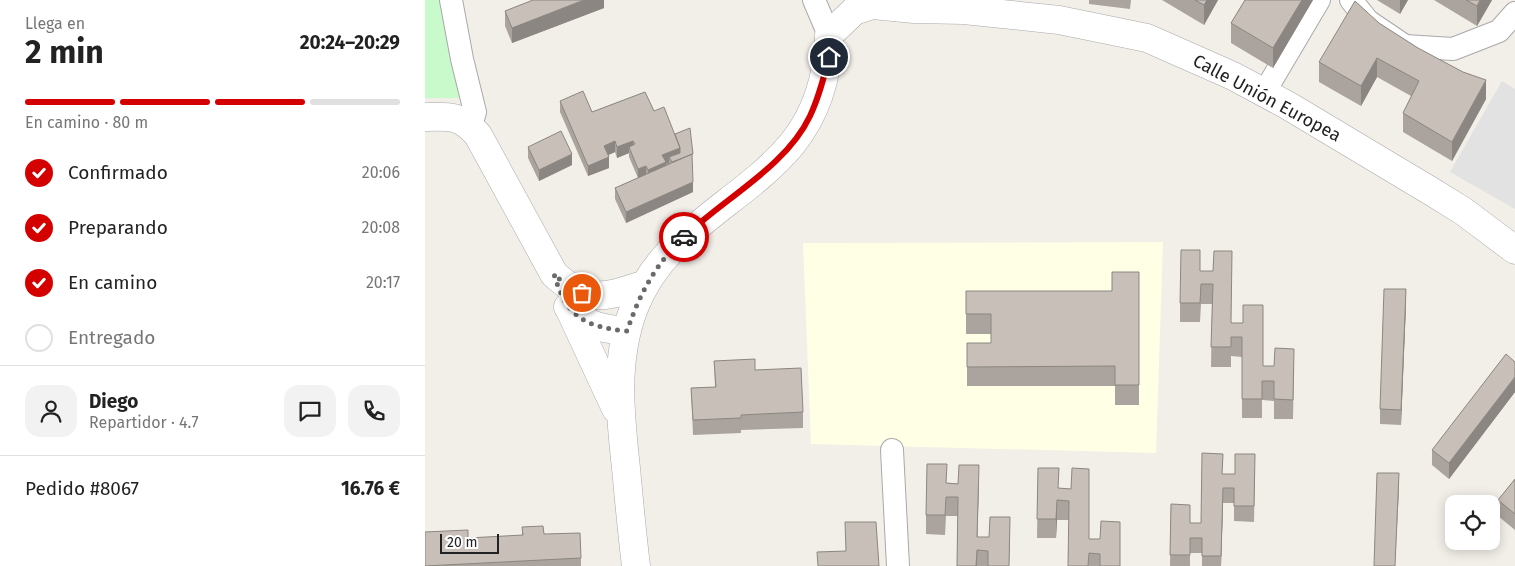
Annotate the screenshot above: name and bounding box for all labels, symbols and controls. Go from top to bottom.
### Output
text: Llega en [25,14,85,33]
text: 20:24–20:29 [300,31,400,54]
text: 2 min [25,33,104,71]
pin [808,36,850,78]
icon: home [815,43,843,71]
street label: Calle Unión Europea [1189,50,1345,146]
text: En camino · 80 m [25,113,148,132]
icon: check [25,159,53,187]
text: Confirmado [68,161,168,184]
text: 20:06 [362,163,400,182]
courier [659,212,709,262]
icon: check [25,214,53,242]
text: Preparando [68,216,168,239]
text: 20:08 [362,218,400,237]
icon: car [670,223,698,251]
icon: check [25,269,53,297]
text: En camino [68,271,157,294]
pin [561,272,603,314]
text: 20:17 [366,273,400,292]
icon: bag [568,279,596,307]
text: Entregado [68,326,155,349]
button: person [25,385,77,437]
button: chat [284,385,336,437]
button: phone [348,385,400,437]
text: Diego [89,390,138,413]
text: Repartidor · 4.7 [89,413,199,432]
text: Pedido #8067 [25,477,139,500]
text: 16.76 € [341,477,400,500]
map controls [1445,495,1500,550]
button: locate [1445,495,1500,550]
scale bar [440,531,499,554]
text: 20 m [447,534,477,551]

